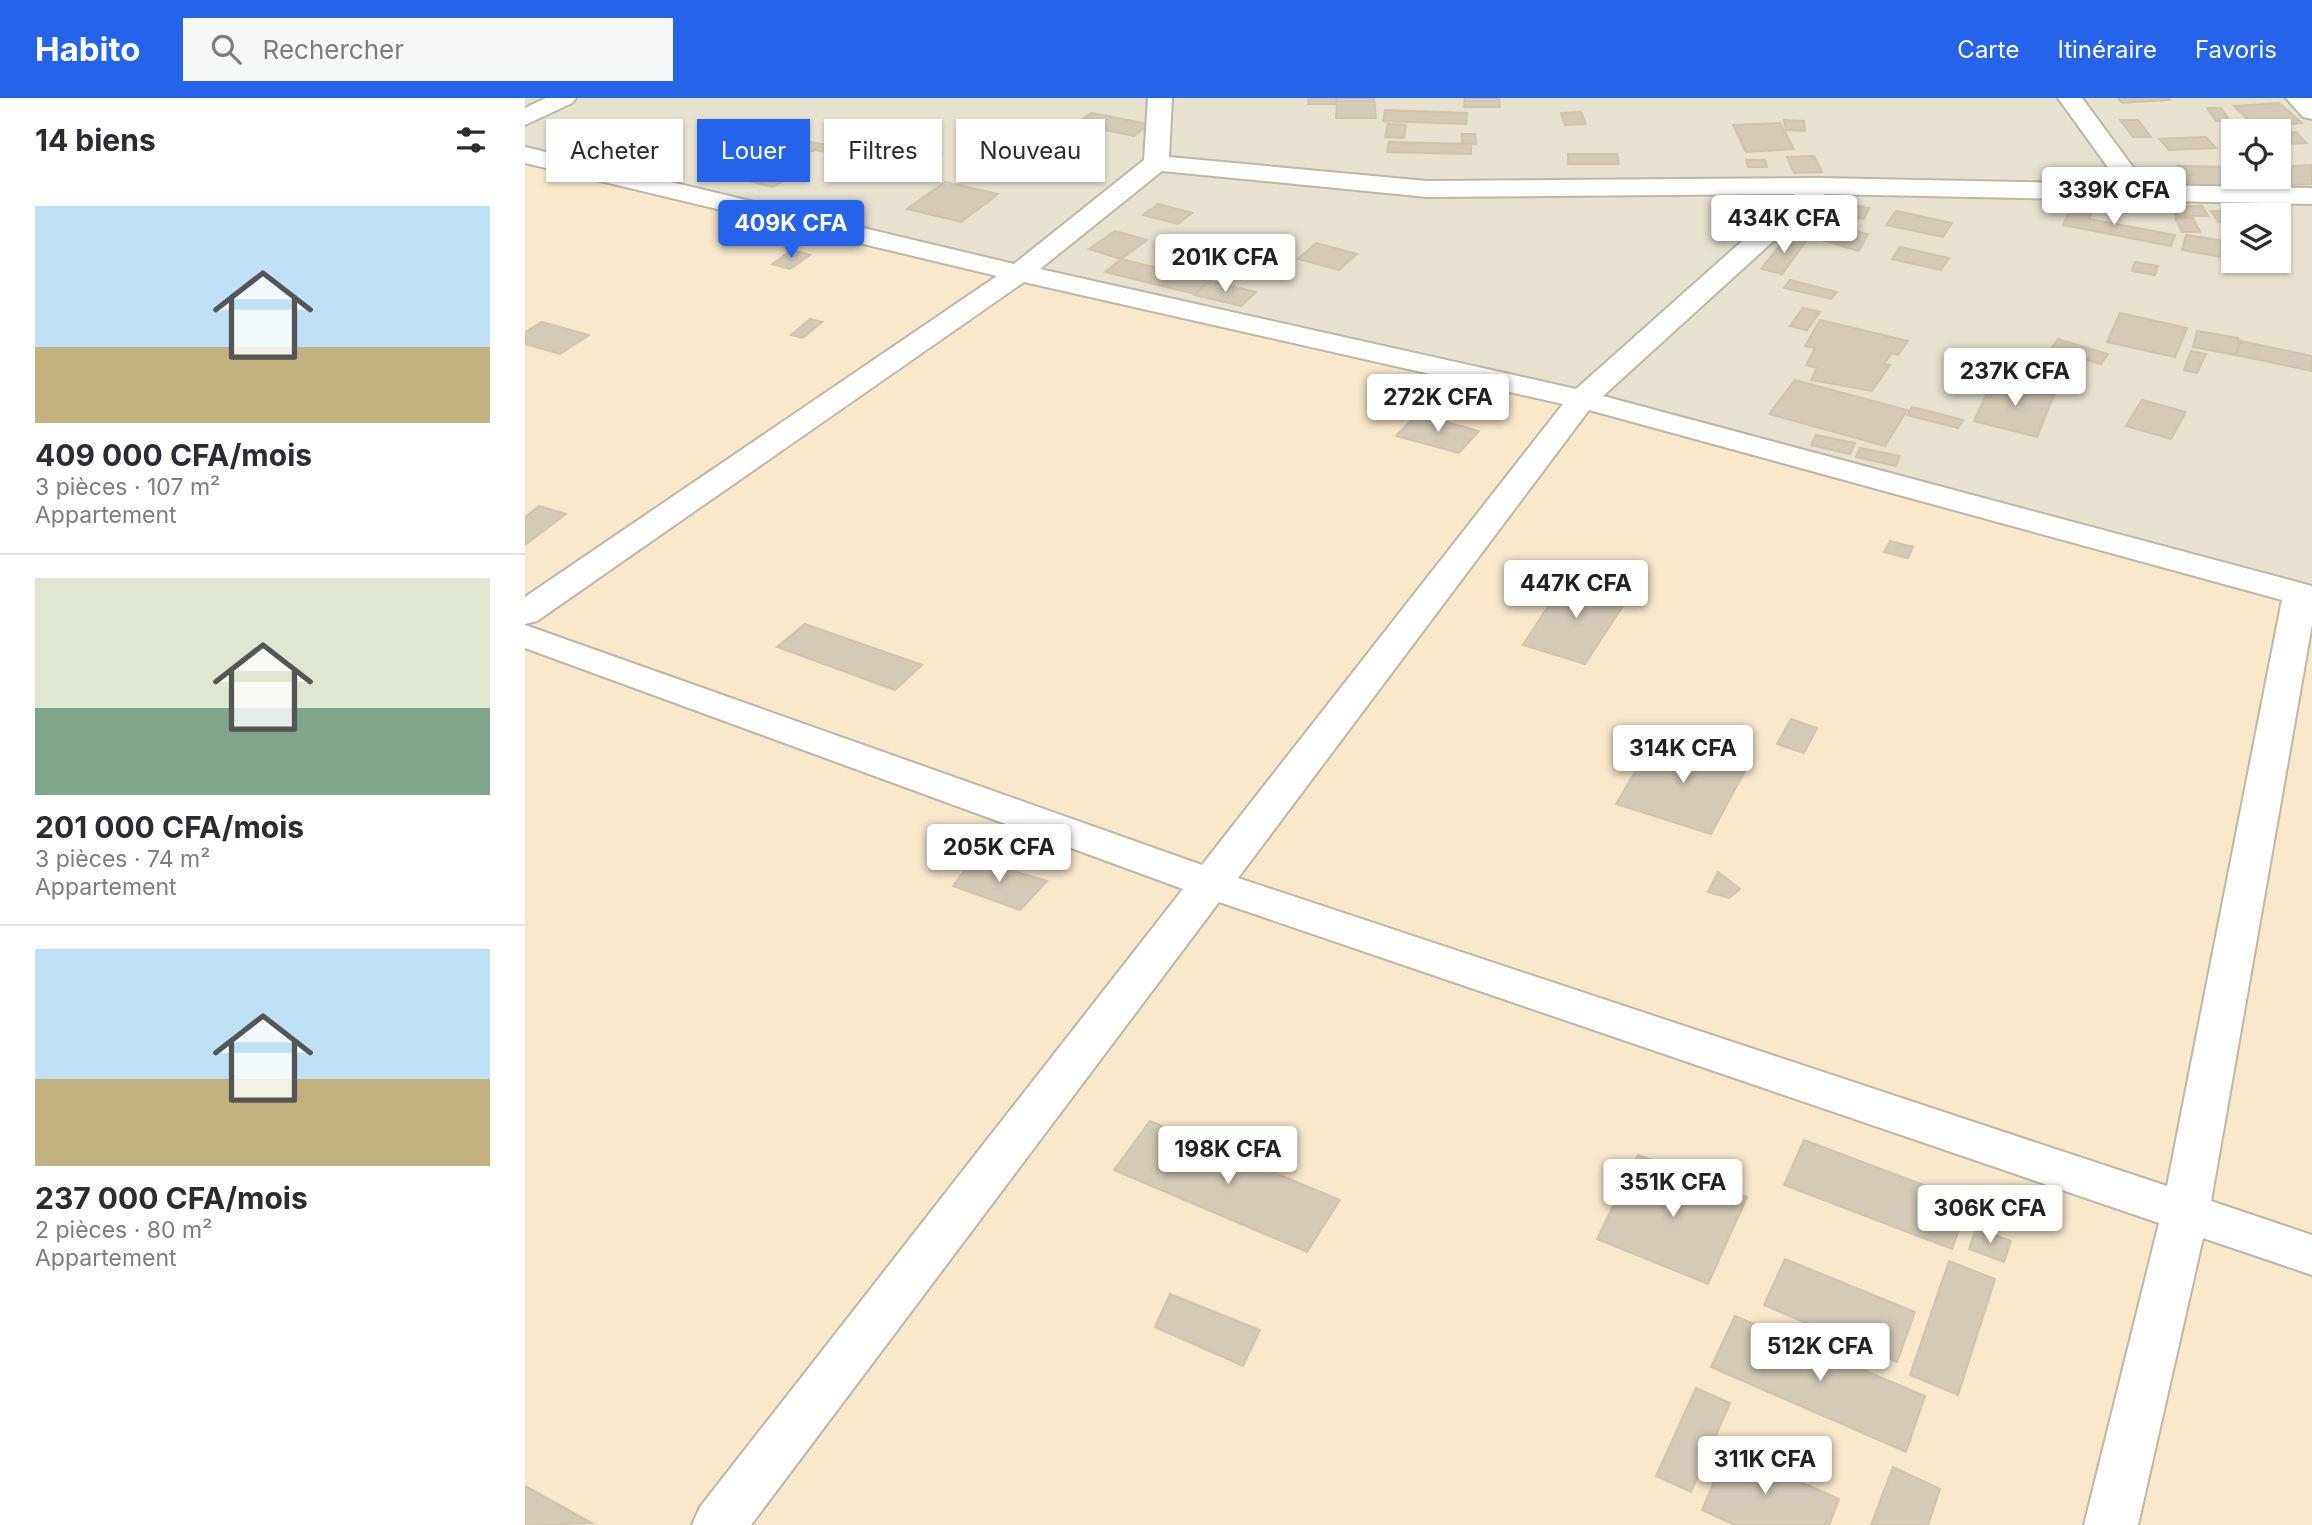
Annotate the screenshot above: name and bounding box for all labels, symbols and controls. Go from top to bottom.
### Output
search box [183,18,673,81]
text: Habito [35,29,141,69]
icon: search [207,30,245,68]
text: Rechercher [263,34,404,65]
text: Carte [1957,35,2019,64]
text: Itinéraire [2057,35,2157,64]
text: Favoris [2195,35,2277,64]
chip: Acheter [546,119,683,182]
chip: Louer [697,119,810,182]
chip: Filtres [824,119,942,182]
chip: Nouveau [956,119,1105,182]
map controls [2221,119,2291,273]
button: locate [2221,119,2291,189]
icon: filters [452,121,490,159]
text: 14 biens [35,122,156,158]
pin: 339K CFA [2042,167,2186,227]
text: 339K CFA [2058,176,2170,204]
pin: 434K CFA [1712,195,1856,255]
pin: 409K CFA [719,200,863,260]
button: layers [2221,203,2291,273]
text: 434K CFA [1727,204,1841,232]
text: 409K CFA [734,209,848,237]
pin: 201K CFA [1153,234,1297,294]
text: 201K CFA [1171,243,1279,271]
icon: home [200,252,326,378]
pin: 237K CFA [1943,348,2087,408]
text: 237K CFA [1960,357,2070,385]
pin: 272K CFA [1366,374,1510,434]
text: 272K CFA [1383,383,1493,411]
text: 409 000 CFA/mois [35,437,312,473]
text: 3 pièces · 107 m² [35,473,220,501]
text: Appartement [35,501,177,529]
pin: 447K CFA [1504,560,1648,620]
text: 447K CFA [1520,569,1632,597]
icon: home [200,624,326,750]
pin: 314K CFA [1611,726,1755,785]
text: 314K CFA [1629,734,1737,762]
text: 201 000 CFA/mois [35,809,304,845]
pin: 205K CFA [927,824,1071,884]
text: 205K CFA [943,833,1055,861]
text: 3 pièces · 74 m² [35,845,210,873]
text: Appartement [35,873,177,901]
icon: home [200,995,326,1121]
pin: 198K CFA [1156,1126,1300,1186]
text: 198K CFA [1174,1135,1282,1163]
pin: 351K CFA [1601,1160,1745,1219]
text: 351K CFA [1619,1168,1727,1196]
text: 237 000 CFA/mois [35,1180,308,1216]
pin: 306K CFA [1918,1186,2062,1245]
text: 306K CFA [1934,1194,2046,1222]
text: 2 pièces · 80 m² [35,1216,212,1244]
text: Appartement [35,1244,177,1272]
pin: 512K CFA [1748,1324,1892,1383]
text: 512K CFA [1767,1332,1873,1360]
pin: 311K CFA [1693,1436,1837,1496]
text: 311K CFA [1714,1445,1816,1473]

